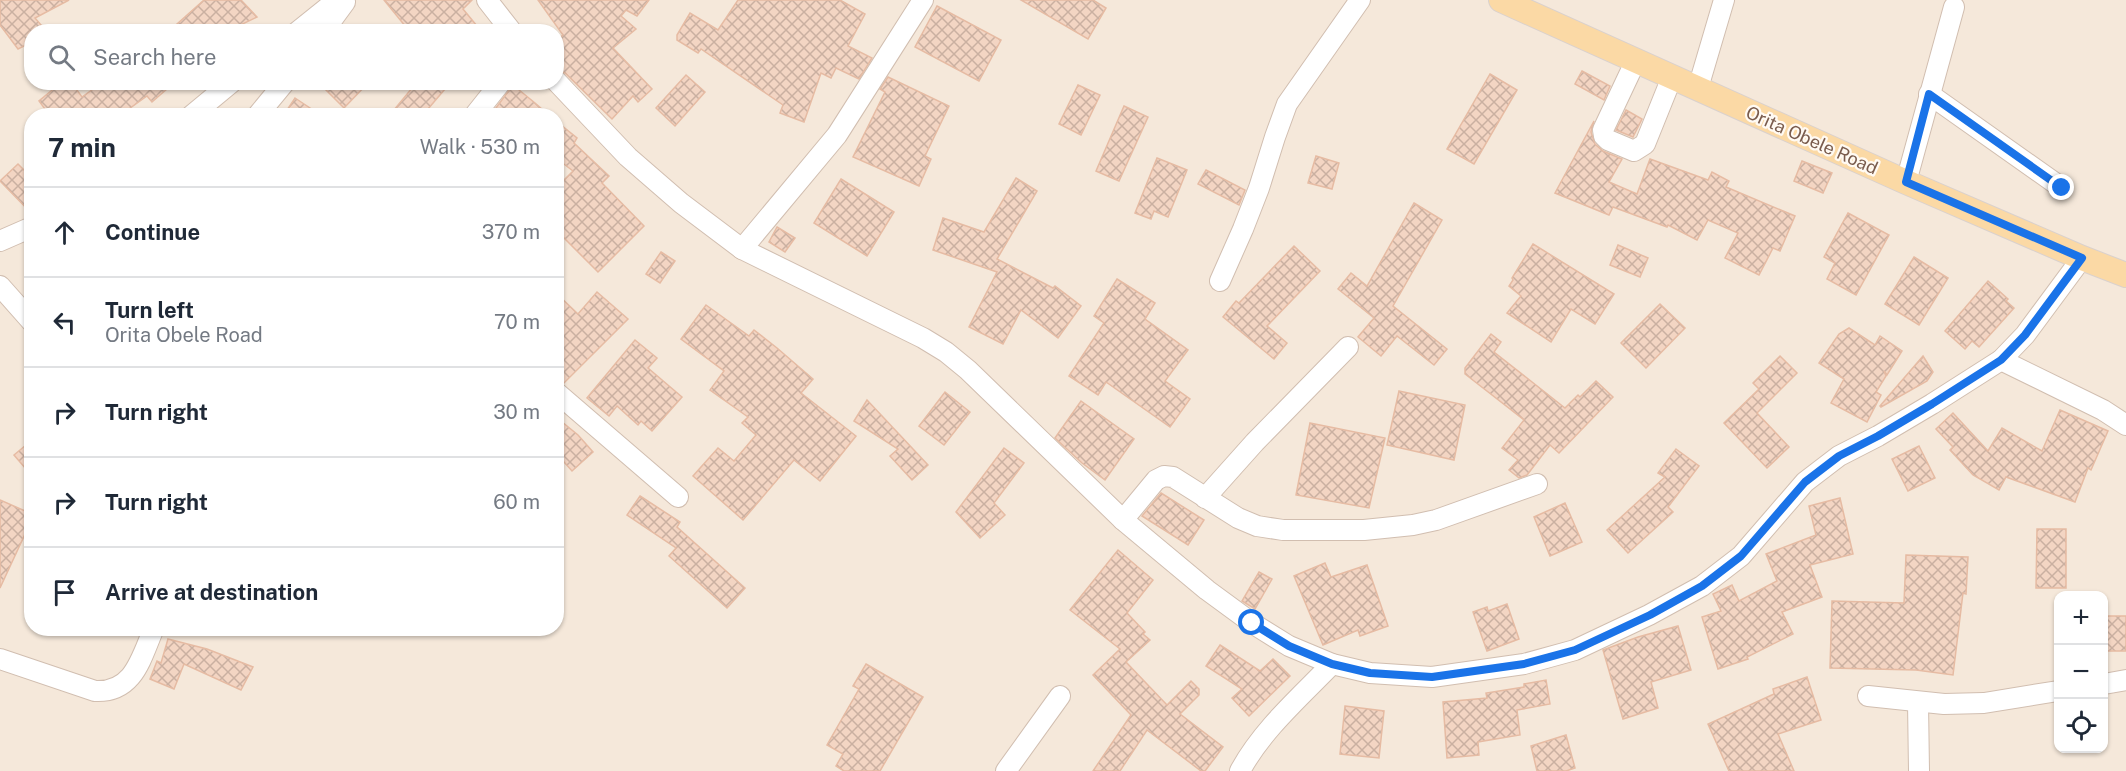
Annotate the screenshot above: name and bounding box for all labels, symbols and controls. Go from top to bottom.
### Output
search box [24,24,564,90]
icon: search [45,41,78,74]
text: Search here [93,44,217,70]
street label: Orita Obele Road [1743,102,1881,178]
text: 7 min [48,132,116,163]
text: Walk · 530 m [420,135,540,159]
route end [2048,174,2074,200]
icon: ahead [48,216,81,249]
text: Continue [105,219,200,245]
text: 370 m [482,220,540,244]
text: Turn left [105,297,194,323]
icon: left [48,306,81,339]
text: 70 m [494,310,540,334]
text: Orita Obele Road [105,323,263,347]
icon: right [48,396,81,429]
text: Turn right [105,399,208,425]
text: 30 m [493,400,540,424]
icon: right [48,486,81,519]
text: Turn right [105,489,208,515]
text: 60 m [493,490,540,514]
icon: arrive [48,576,81,609]
text: Arrive at destination [105,579,318,605]
map controls [2054,591,2108,753]
button: + [2054,591,2108,645]
route start [1238,609,1264,635]
button: − [2054,645,2108,699]
button: locate [2054,699,2108,753]

